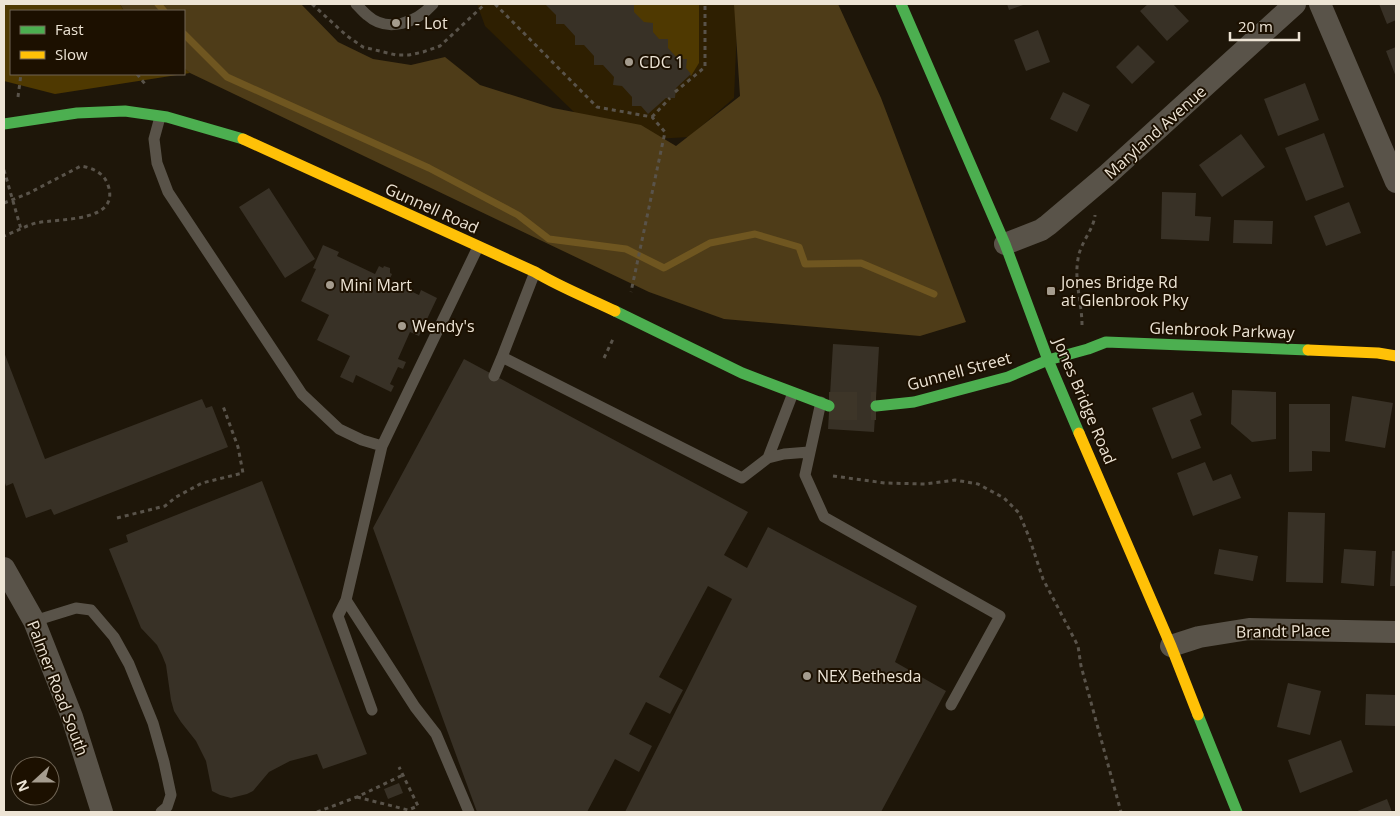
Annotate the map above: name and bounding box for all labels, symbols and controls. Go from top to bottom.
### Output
legend [10,10,185,75]
scale bar [1230,10,1299,42]
place label: I - Lot [406,12,448,34]
text: 20 m [1238,16,1273,36]
marker: I - Lot [390,17,402,29]
text: Fast [55,19,84,39]
text: Slow [55,44,88,64]
place label: CDC 1 [639,51,684,73]
marker: CDC 1 [623,56,635,68]
street label: Maryland Avenue [1099,80,1211,184]
street label: Gunnell Road [382,178,482,238]
place label: Jones Bridge Rd at Glenbrook Pky [1059,271,1189,311]
place label: Mini Mart [340,274,412,296]
marker: Mini Mart [324,279,336,291]
marker: Jones Bridge Rd at Glenbrook Pky [1045,285,1057,297]
place label: Wendy's [412,315,475,337]
street label: Glenbrook Parkway [1149,316,1296,344]
marker: Wendy's [396,320,408,332]
street label: Jones Bridge Road [1048,333,1122,468]
street label: Gunnell Street [904,346,1014,395]
street label: Palmer Road South [22,617,94,759]
street label: Brandt Place [1236,619,1330,643]
place label: NEX Bethesda [817,665,921,687]
marker: NEX Bethesda [801,670,813,682]
north arrow [10,756,60,806]
text: N [11,777,33,795]

